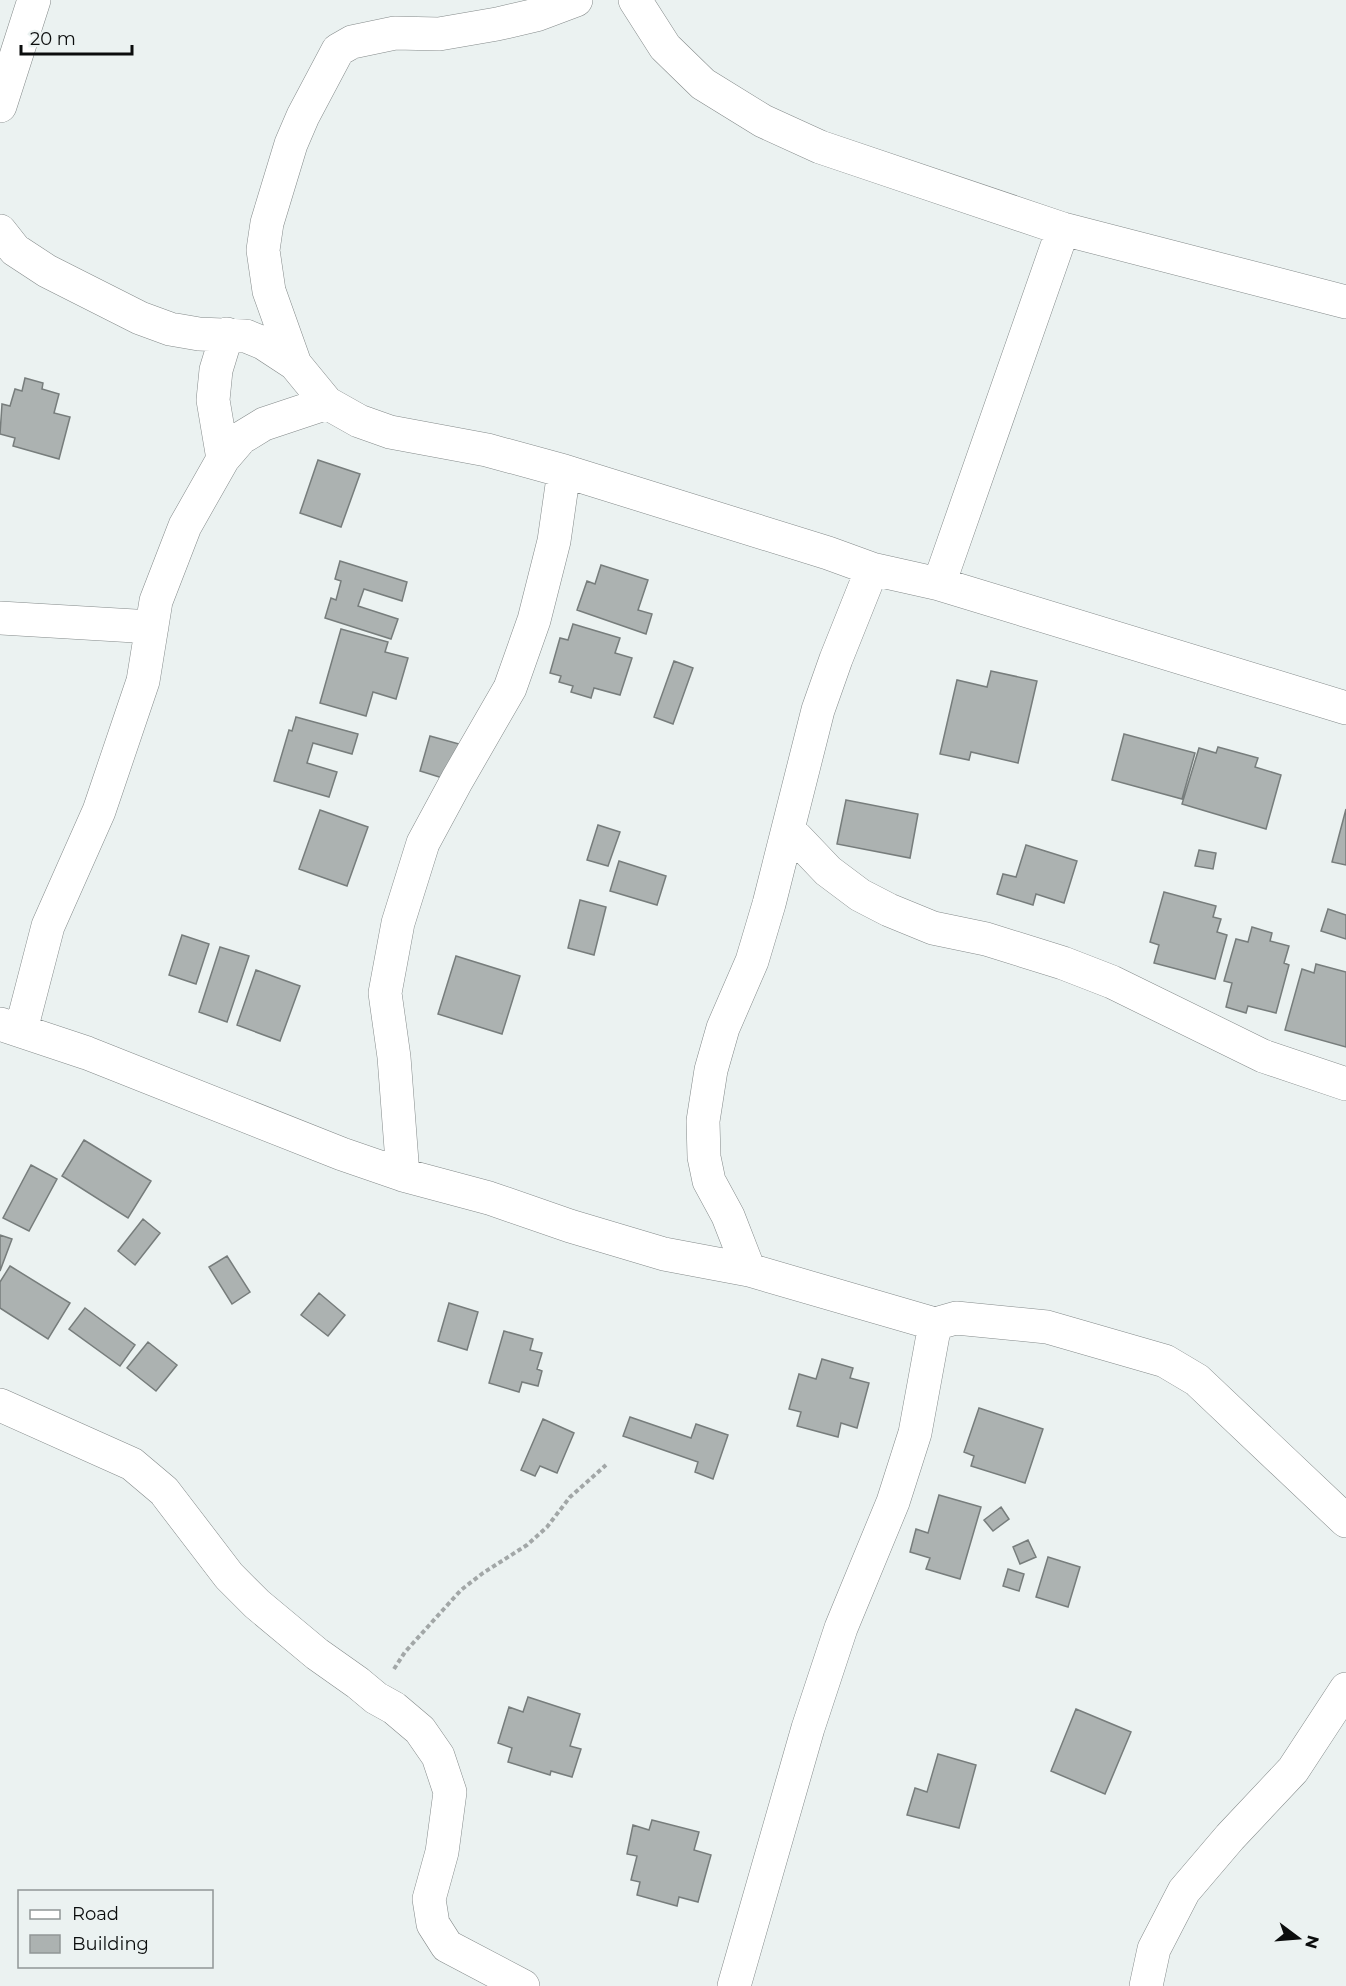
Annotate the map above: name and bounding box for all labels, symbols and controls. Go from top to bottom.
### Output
scale bar [21,18,132,56]
text: 20 m [30,28,76,50]
legend [18,1890,213,1968]
text: Road [72,1903,119,1925]
north arrow [1268,1908,1328,1968]
text: Building [72,1933,149,1955]
text: N [1301,1933,1323,1951]

